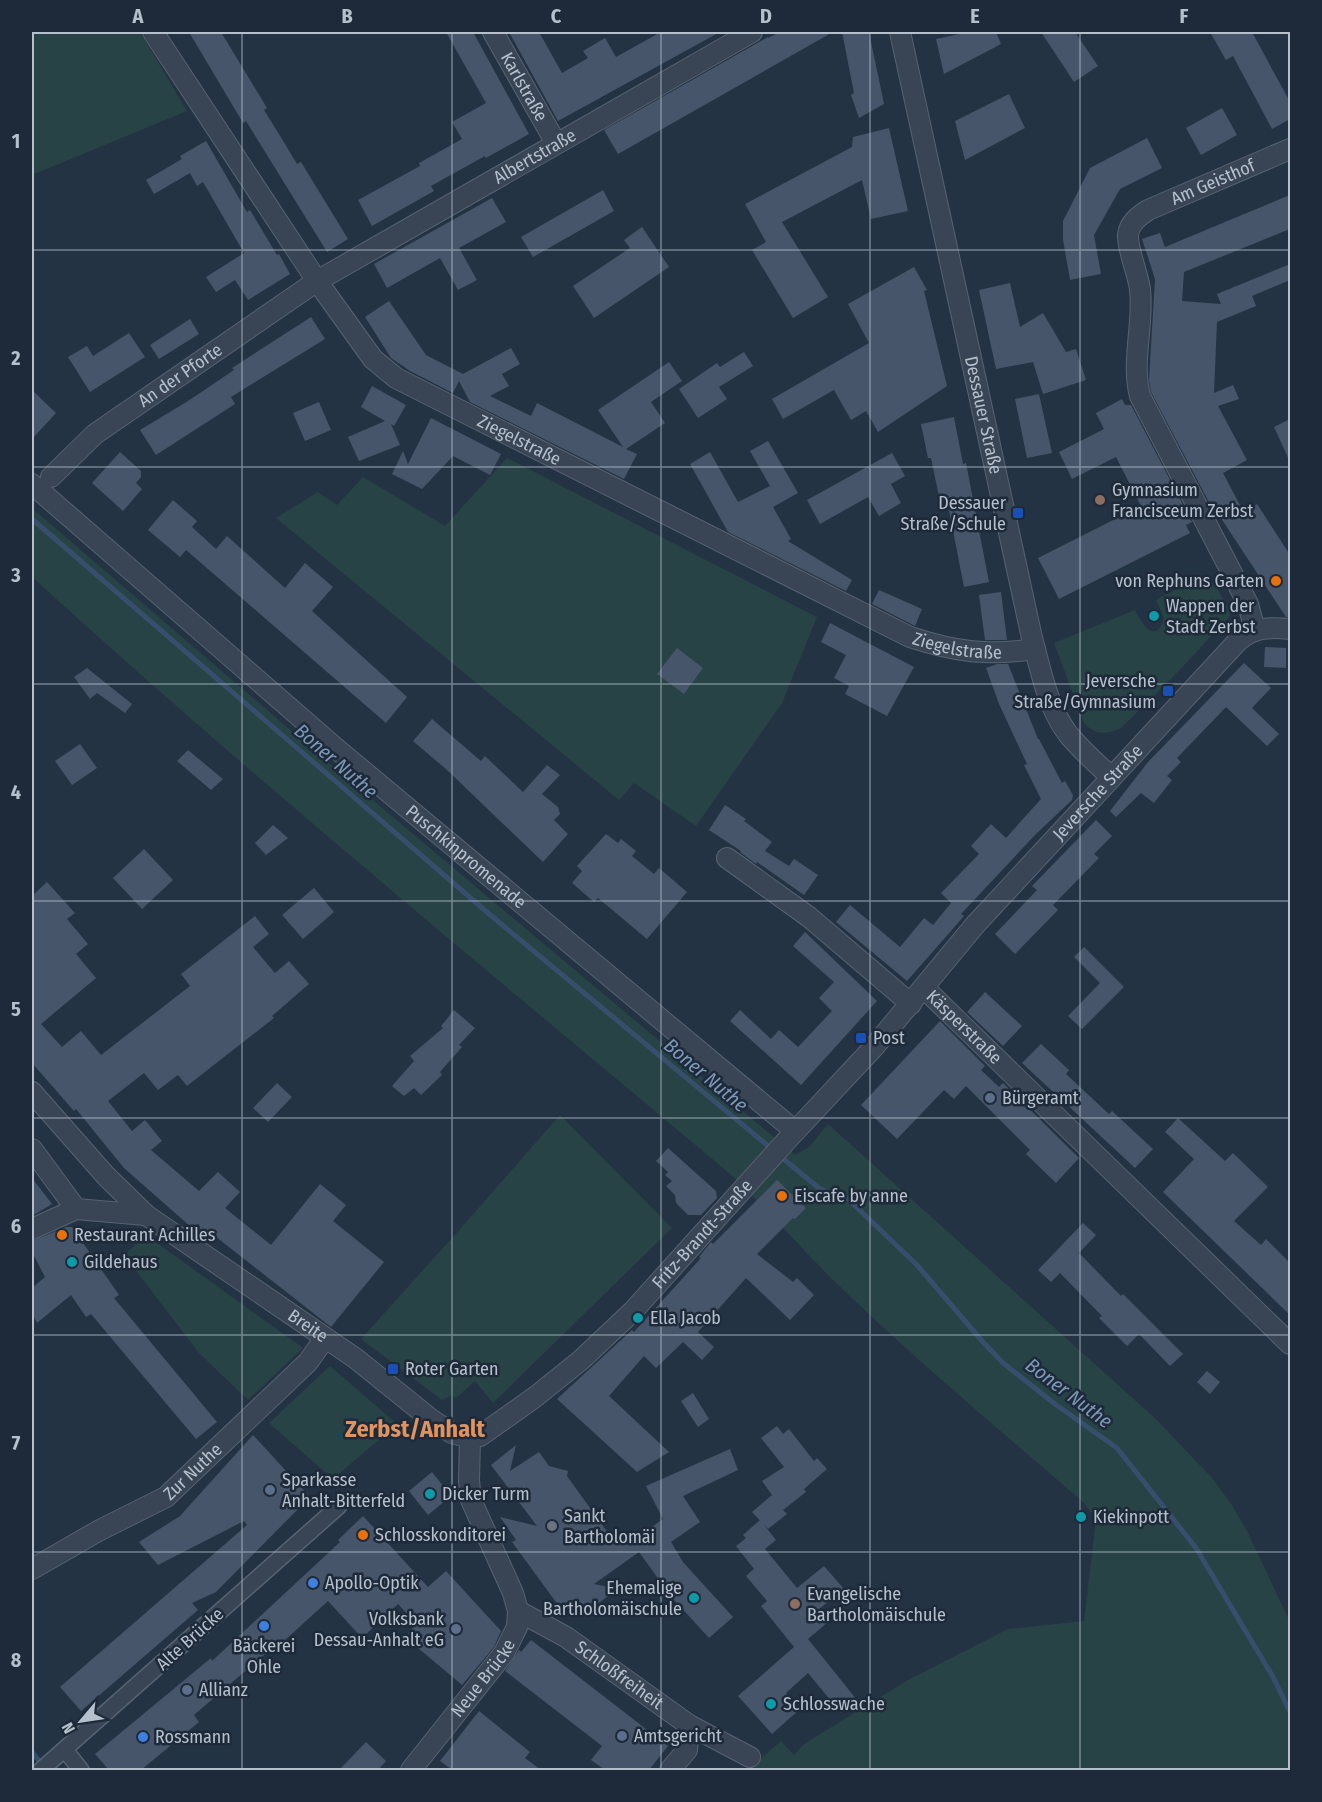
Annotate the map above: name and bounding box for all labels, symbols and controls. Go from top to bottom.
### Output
text: A [132,4,145,28]
text: B [341,4,353,28]
text: C [551,4,562,28]
text: D [760,4,772,28]
text: E [970,4,980,28]
text: F [1180,4,1189,28]
street label: Karlstraße [496,48,552,125]
street label: Albertstraße [490,124,580,189]
text: 1 [12,129,20,153]
street label: Am Geisthof [1167,154,1260,210]
street label: An der Pforte [134,339,227,412]
text: 2 [10,346,21,370]
street label: Dessauer Straße [960,354,1007,476]
street label: Ziegelstraße [474,410,565,470]
place label: Gymnasium Francisceum Zerbst [1112,479,1253,522]
place label: Dessauer Straße/Schule [901,492,1007,535]
marker: Gymnasium Francisceum Zerbst [1093,493,1107,507]
marker: Dessauer Straße/Schule [1011,506,1025,520]
text: 3 [10,563,21,587]
place label: von Rephuns Garten [1115,570,1264,592]
marker: von Rephuns Garten [1269,574,1283,588]
place label: Wappen der Stadt Zerbst [1166,595,1256,638]
marker: Wappen der Stadt Zerbst [1147,609,1161,623]
street label: Ziegelstraße [910,628,1002,663]
place label: Jeversche Straße/Gymnasium [1014,670,1156,713]
marker: Jeversche Straße/Gymnasium [1161,684,1175,698]
water label: Boner Nuthe [290,719,383,804]
street label: Jeversche Straße [1048,740,1148,845]
text: 4 [11,780,21,804]
street label: Puschkinpromenade [401,800,531,913]
street label: Käsperstraße [922,985,1007,1069]
text: 5 [11,997,21,1021]
place label: Post [873,1027,905,1049]
marker: Post [854,1031,868,1045]
water label: Boner Nuthe [659,1033,753,1117]
place label: Bürgeramt [1002,1087,1079,1109]
marker: Bürgeramt [983,1091,997,1105]
street label: Fritz-Brandt-Straße [647,1175,757,1293]
place label: Eiscafe by anne [794,1185,908,1207]
marker: Eiscafe by anne [775,1189,789,1203]
text: 6 [11,1214,21,1238]
place label: Restaurant Achilles [74,1224,216,1246]
marker: Restaurant Achilles [55,1228,69,1242]
place label: Gildehaus [84,1251,158,1273]
marker: Gildehaus [65,1255,79,1269]
street label: Breite [284,1304,332,1347]
place label: Ella Jacob [650,1307,721,1329]
marker: Ella Jacob [631,1311,645,1325]
water label: Boner Nuthe [1021,1353,1117,1434]
place label: Roter Garten [405,1358,498,1380]
marker: Roter Garten [386,1362,400,1376]
district label: Zerbst/Anhalt [345,1415,485,1443]
text: 7 [12,1431,21,1455]
street label: Zur Nuthe [159,1439,227,1505]
place label: Sparkasse Anhalt-Bitterfeld [282,1469,405,1512]
marker: Sparkasse Anhalt-Bitterfeld [263,1483,277,1497]
place label: Dicker Turm [442,1483,529,1505]
marker: Dicker Turm [423,1487,437,1501]
place label: Sankt Bartholomäi [564,1505,655,1548]
place label: Kiekinpott [1093,1506,1169,1528]
marker: Kiekinpott [1074,1510,1088,1524]
marker: Sankt Bartholomäi [545,1519,559,1533]
place label: Schlosskonditorei [375,1524,506,1546]
marker: Schlosskonditorei [356,1528,370,1542]
place label: Apollo-Optik [325,1572,419,1594]
marker: Apollo-Optik [306,1576,320,1590]
place label: Ehemalige Bartholomäischule [543,1577,682,1620]
place label: Evangelische Bartholomäischule [807,1583,946,1626]
marker: Ehemalige Bartholomäischule [687,1591,701,1605]
marker: Evangelische Bartholomäischule [788,1597,802,1611]
street label: Alte Brücke [152,1603,228,1675]
place label: Volksbank Dessau-Anhalt eG [314,1608,445,1651]
marker: Bäckerei Ohle [257,1619,271,1633]
marker: Volksbank Dessau-Anhalt eG [449,1622,463,1636]
place label: Bäckerei Ohle [233,1635,295,1678]
street label: Neue Brücke [446,1636,520,1722]
street label: Schloßfreiheit [571,1636,668,1714]
text: 8 [11,1648,22,1672]
place label: Allianz [199,1679,248,1701]
marker: Allianz [180,1683,194,1697]
north arrow [51,1691,111,1751]
place label: Schlosswache [783,1693,885,1715]
marker: Schlosswache [764,1697,778,1711]
text: N [58,1719,79,1737]
place label: Amtsgericht [634,1725,722,1747]
place label: Rossmann [155,1726,231,1748]
marker: Amtsgericht [615,1729,629,1743]
marker: Rossmann [136,1730,150,1744]

